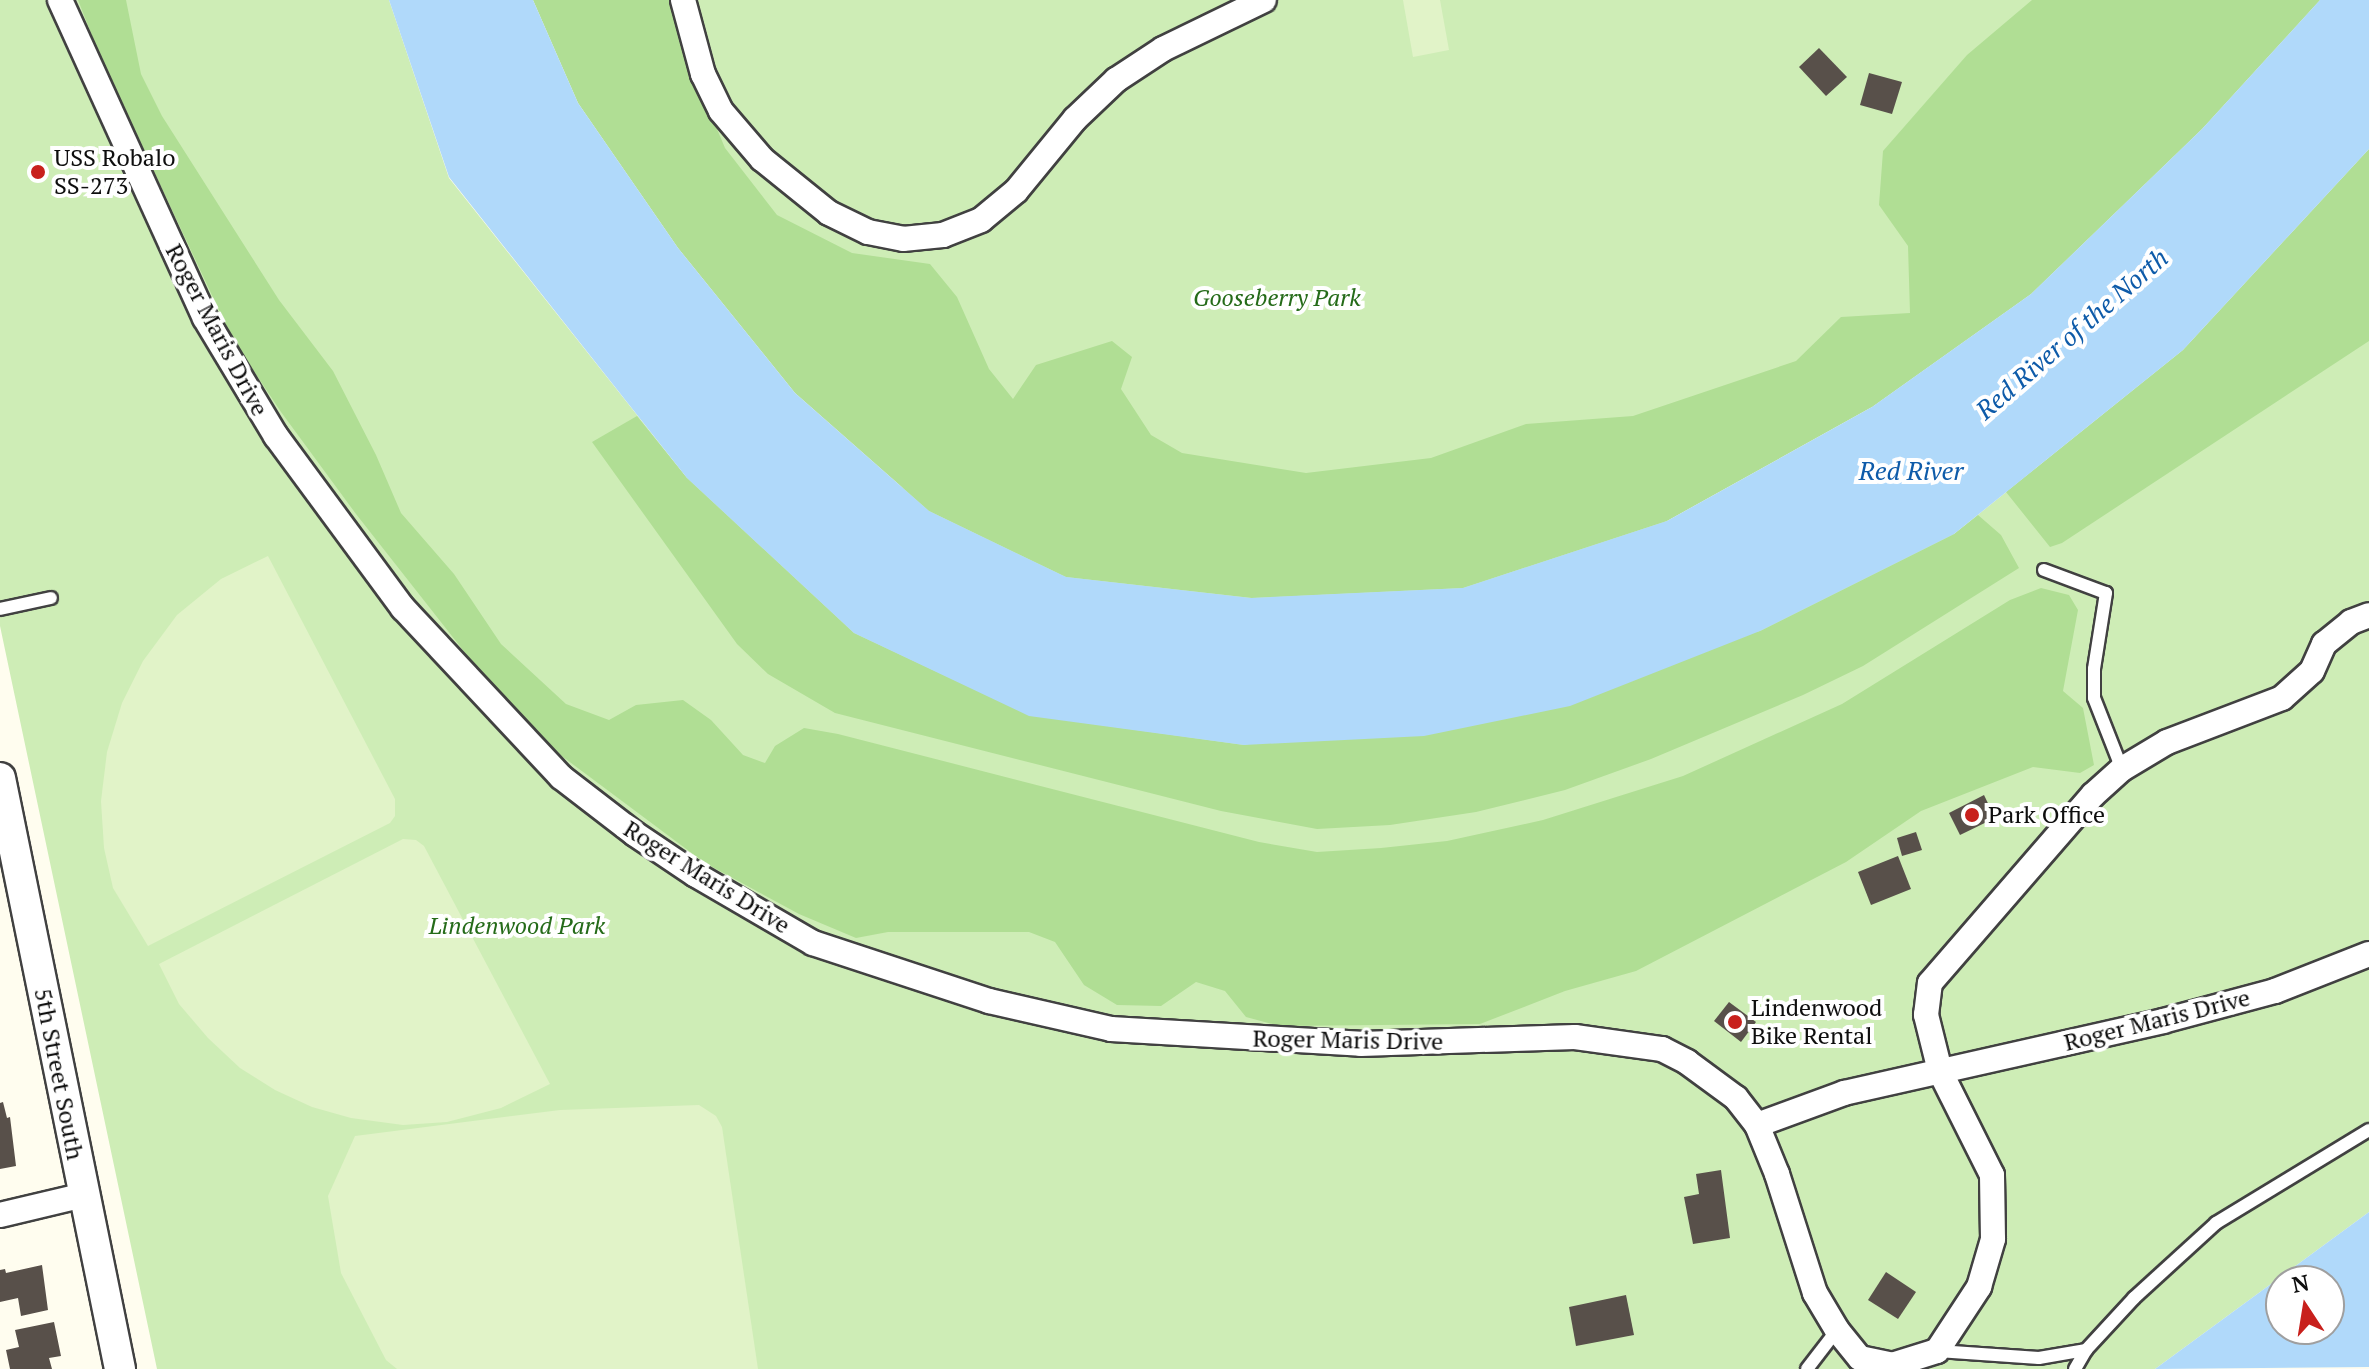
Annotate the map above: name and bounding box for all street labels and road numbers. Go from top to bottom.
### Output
street label: Roger Maris Drive [160,239,274,421]
street label: Roger Maris Drive [619,814,795,940]
street label: Roger Maris Drive [2061,983,2253,1057]
street label: 5th Street South [28,986,90,1162]
street label: Roger Maris Drive [1252,1024,1444,1056]

